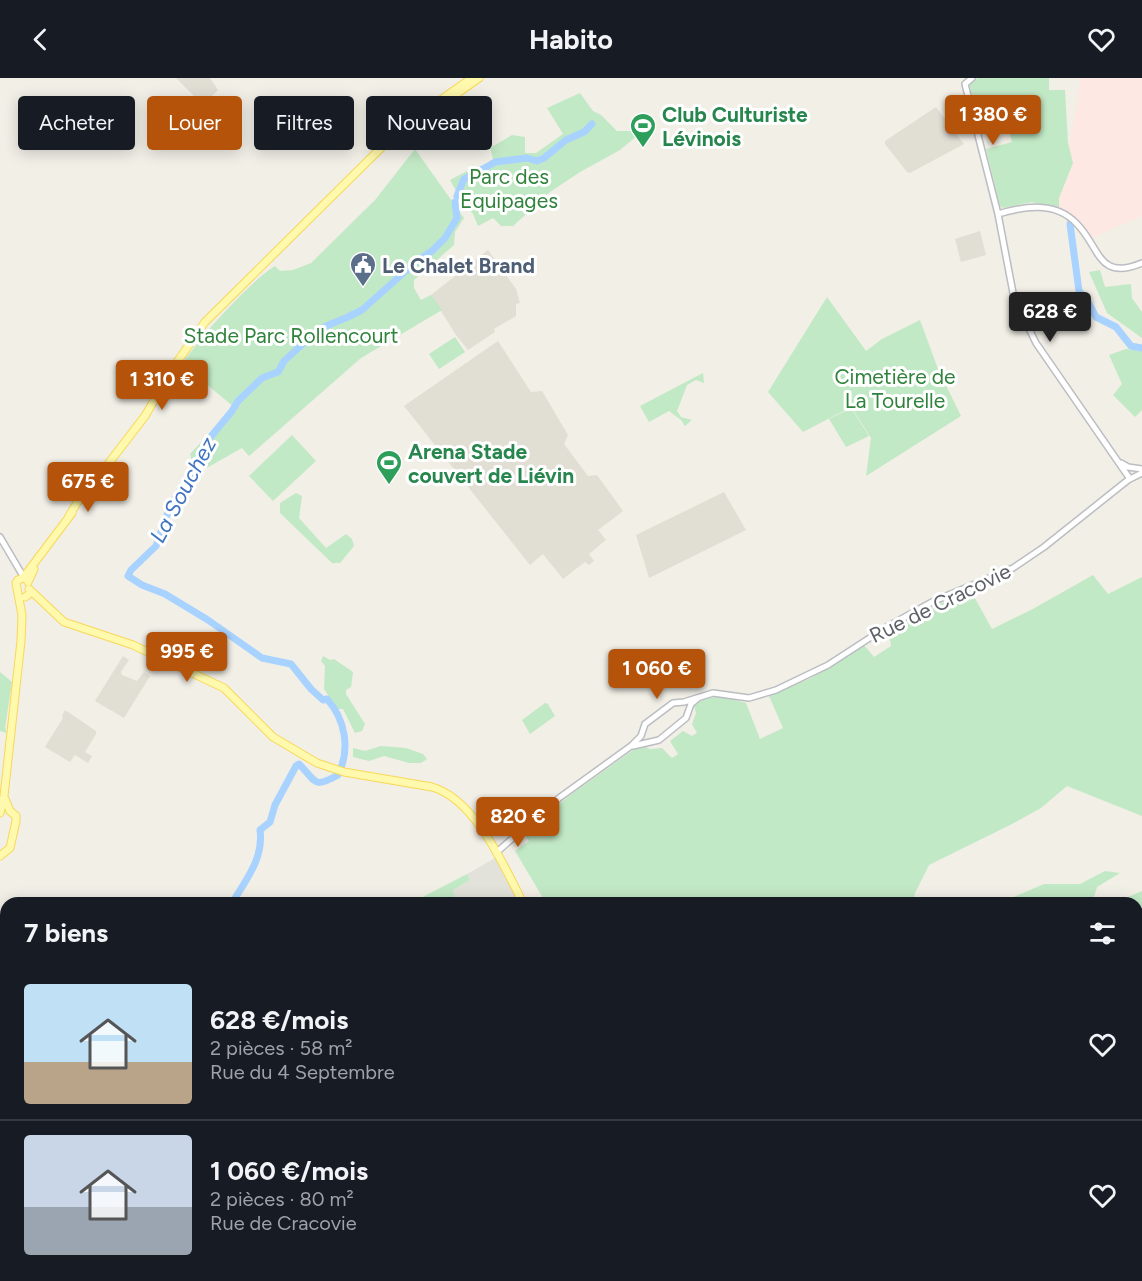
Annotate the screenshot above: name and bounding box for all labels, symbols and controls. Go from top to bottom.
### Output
icon: back [24,23,57,56]
text: Habito [529,23,613,56]
icon: heart [1085,23,1118,56]
pin: 1 380 € [938,95,1048,146]
chip: Acheter [18,96,135,150]
chip: Louer [147,96,242,150]
chip: Filtres [254,96,354,150]
chip: Nouveau [366,96,492,150]
place label: Club Culturiste Lévinois [662,102,808,151]
text: 1 380 € [959,102,1027,126]
sports icon: Club Culturiste Lévinois [628,111,658,149]
park label: Parc des Equipages [460,164,558,213]
public building icon: Le Chalet Brand [348,250,378,288]
place label: Le Chalet Brand [382,253,535,278]
pin: 628 € [1008,292,1092,343]
text: 628 € [1023,299,1077,323]
park label: Stade Parc Rollencourt [184,323,398,348]
pin: 1 310 € [107,360,217,411]
park label: Cimetière de La Tourelle [834,364,956,413]
text: 1 310 € [130,367,194,391]
water label: La Souchez [144,433,222,547]
place label: Arena Stade couvert de Liévin [408,439,574,488]
sports icon: Arena Stade couvert de Liévin [374,448,404,486]
pin: 675 € [46,462,130,513]
text: 675 € [62,469,115,493]
street label: Rue de Cracovie [865,558,1015,648]
pin: 995 € [145,632,229,683]
text: 995 € [160,639,214,663]
pin: 1 060 € [602,649,712,700]
text: 1 060 € [622,656,692,680]
pin: 820 € [476,797,560,848]
text: 820 € [490,804,546,828]
text: 7 biens [24,917,108,949]
icon: filters [1086,917,1119,950]
text: 628 €/mois [210,1004,348,1036]
icon: home [72,1008,144,1080]
icon: heart [1086,1028,1119,1061]
text: 2 pièces · 58 m² [210,1036,353,1060]
text: Rue du 4 Septembre [210,1060,395,1084]
text: 1 060 €/mois [210,1155,368,1187]
icon: home [72,1159,144,1231]
icon: heart [1086,1179,1119,1212]
text: 2 pièces · 80 m² [210,1187,354,1211]
text: Rue de Cracovie [210,1211,357,1235]

